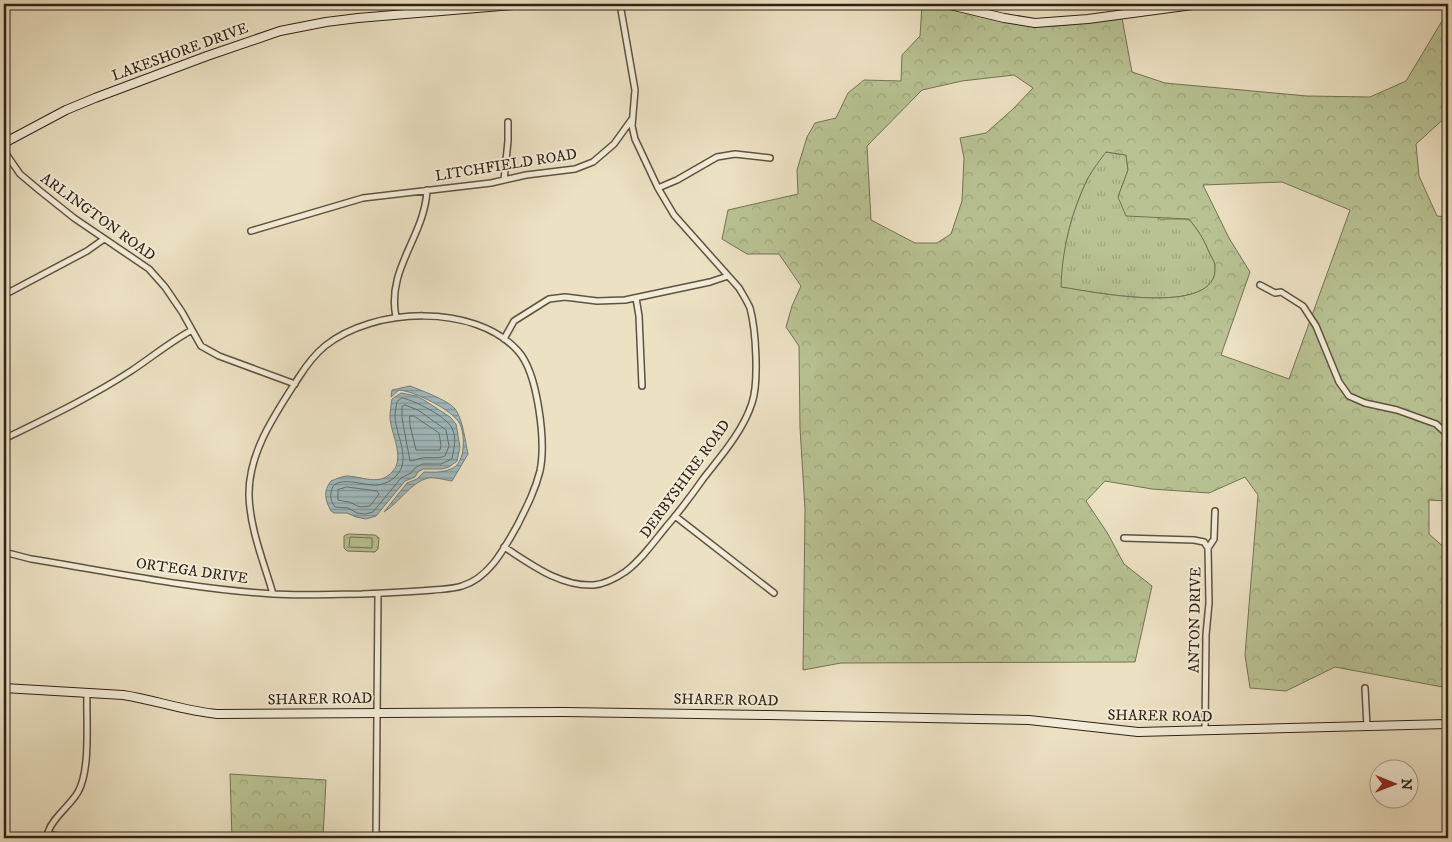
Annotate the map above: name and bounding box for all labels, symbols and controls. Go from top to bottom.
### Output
street label: LAKESHORE DRIVE [109,18,251,85]
street label: LITCHFIELD ROAD [434,144,578,186]
street label: ARLINGTON ROAD [37,169,159,265]
street label: DERBYSHIRE ROAD [636,416,734,542]
street label: ORTEGA DRIVE [135,554,250,588]
street label: ANTON DRIVE [1185,566,1205,673]
street label: SHARER ROAD [267,689,373,709]
street label: SHARER ROAD [673,690,779,710]
street label: SHARER ROAD [1107,706,1213,726]
north arrow [1370,760,1420,810]
text: N [1397,778,1415,791]

